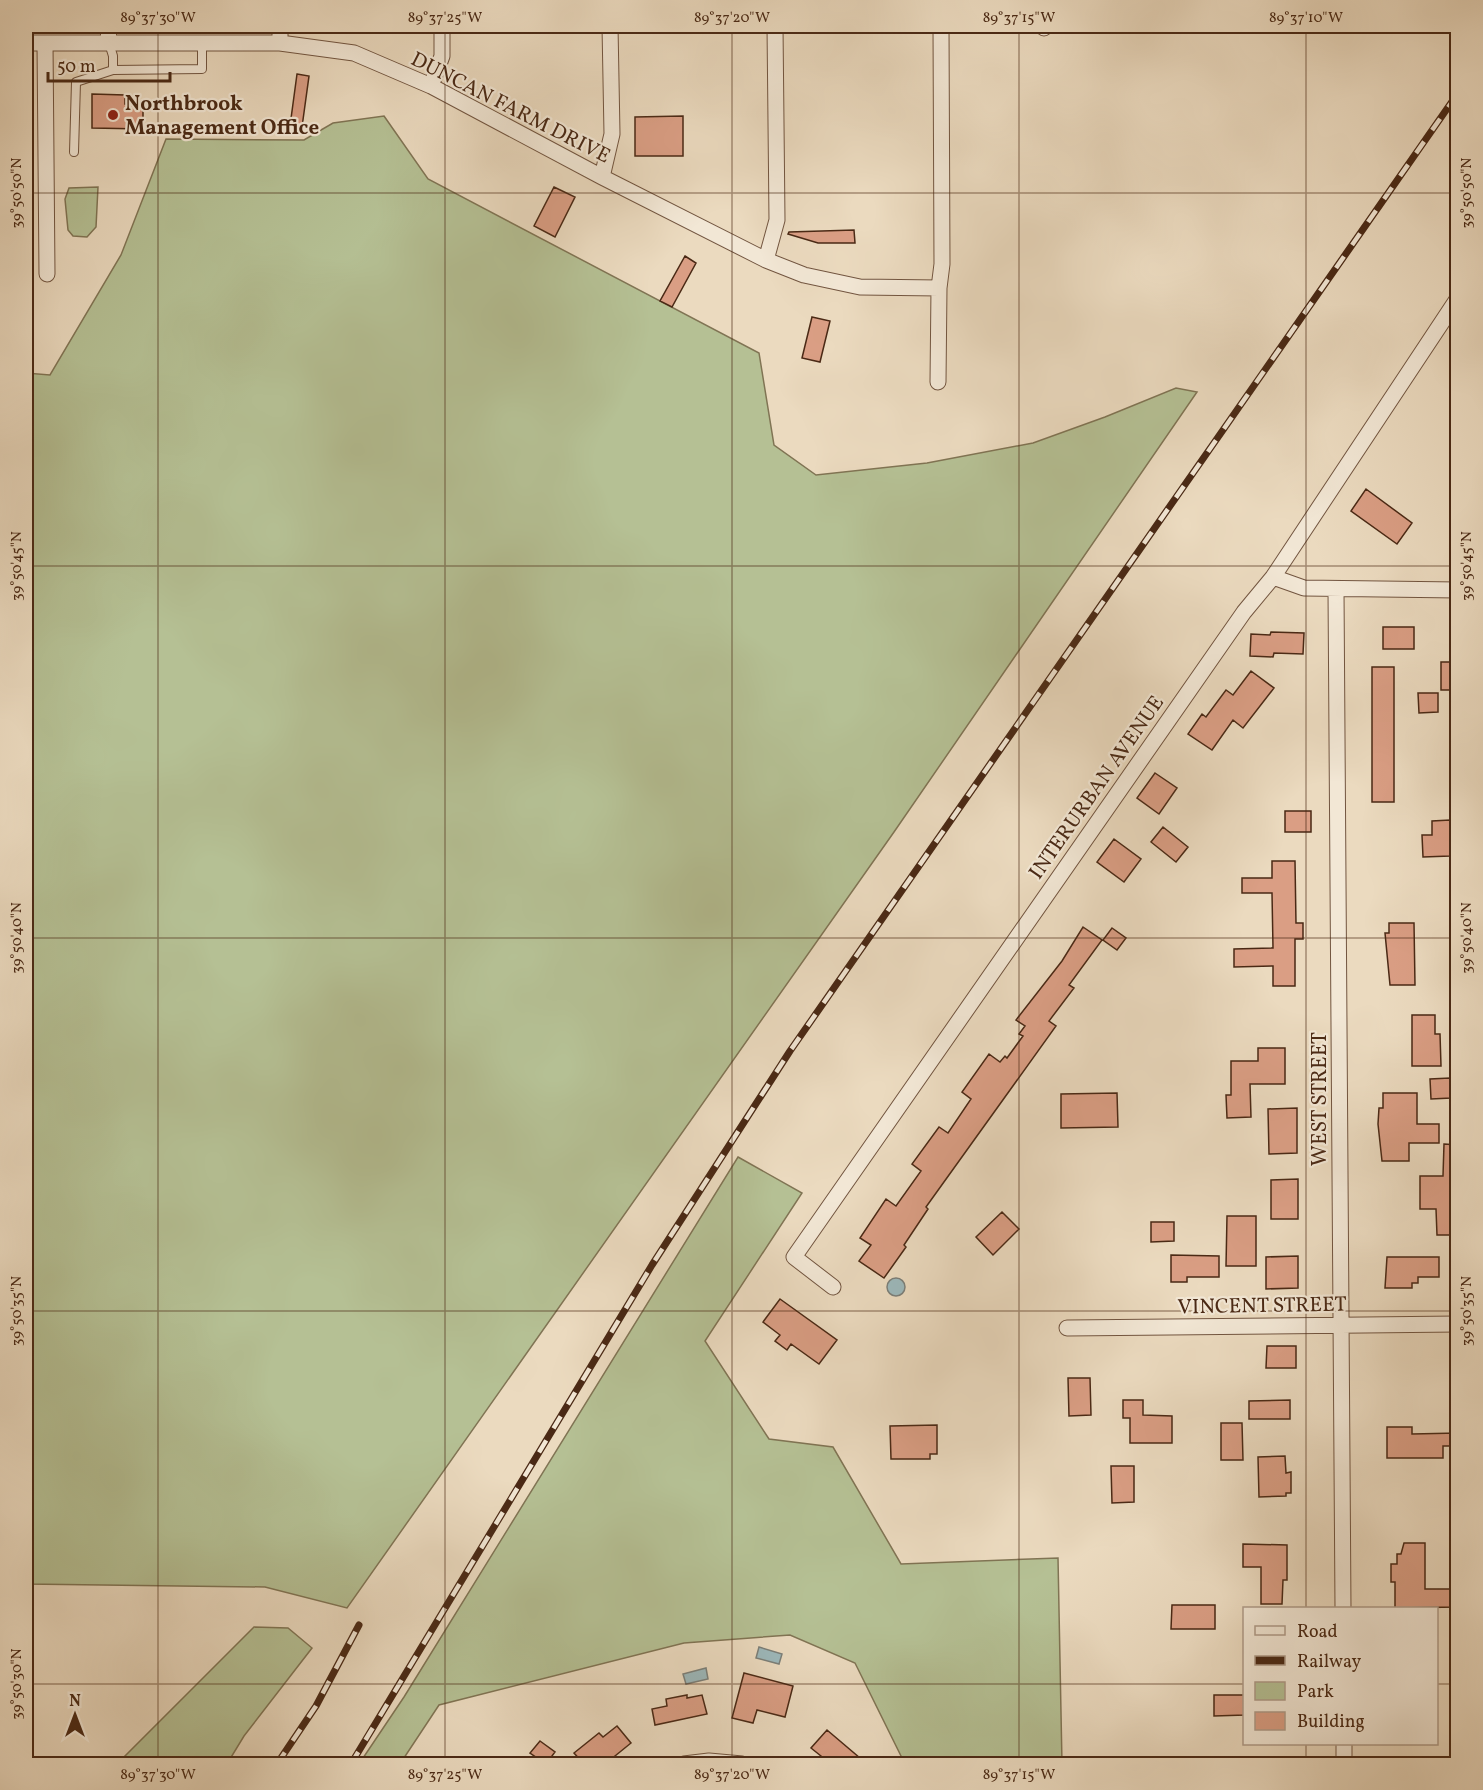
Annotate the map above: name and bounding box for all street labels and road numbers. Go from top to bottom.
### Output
street label: DUNCAN FARM DRIVE [405,45,615,171]
street label: INTERURBAN AVENUE [1023,690,1172,886]
street label: WEST STREET [1306,1032,1335,1166]
street label: VINCENT STREET [1177,1291,1347,1322]

